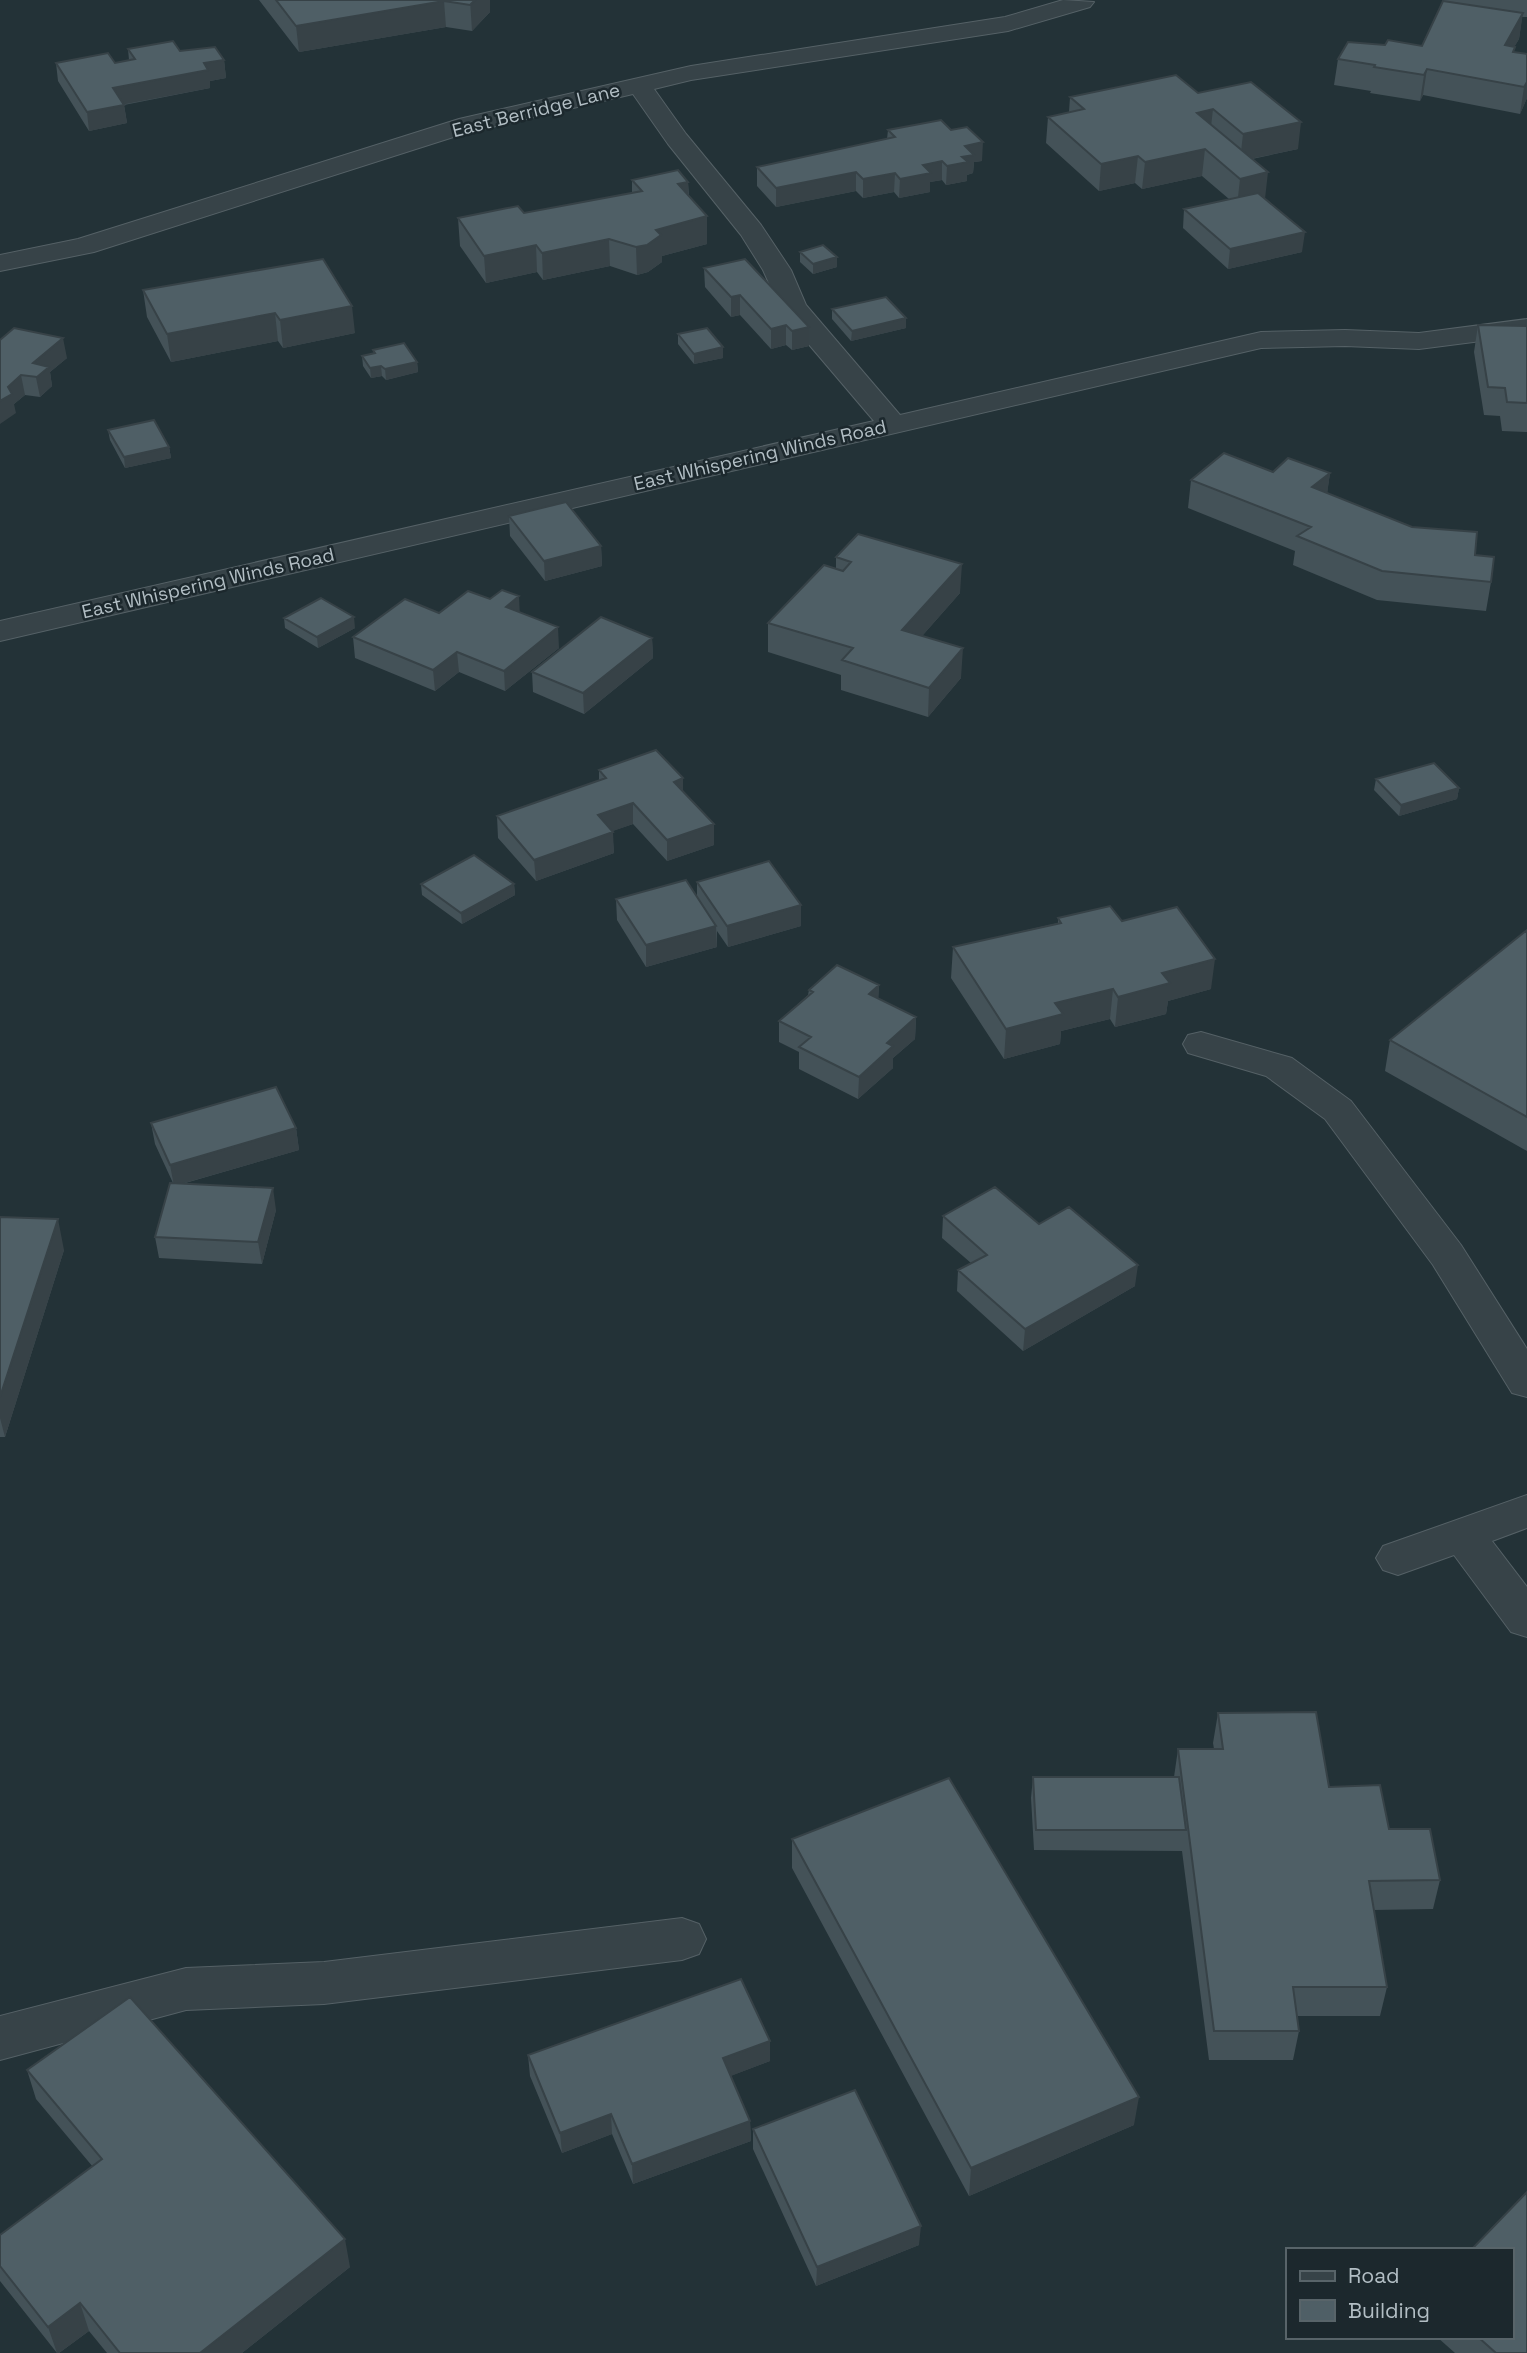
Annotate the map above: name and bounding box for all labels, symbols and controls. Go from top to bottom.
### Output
street label: East Berridge Lane [449,77,623,143]
street label: East Whispering Winds Road [631,414,889,496]
street label: East Whispering Winds Road [79,542,337,624]
legend [1286,2248,1513,2339]
text: Road [1348,2262,1400,2289]
text: Building [1348,2297,1430,2324]

